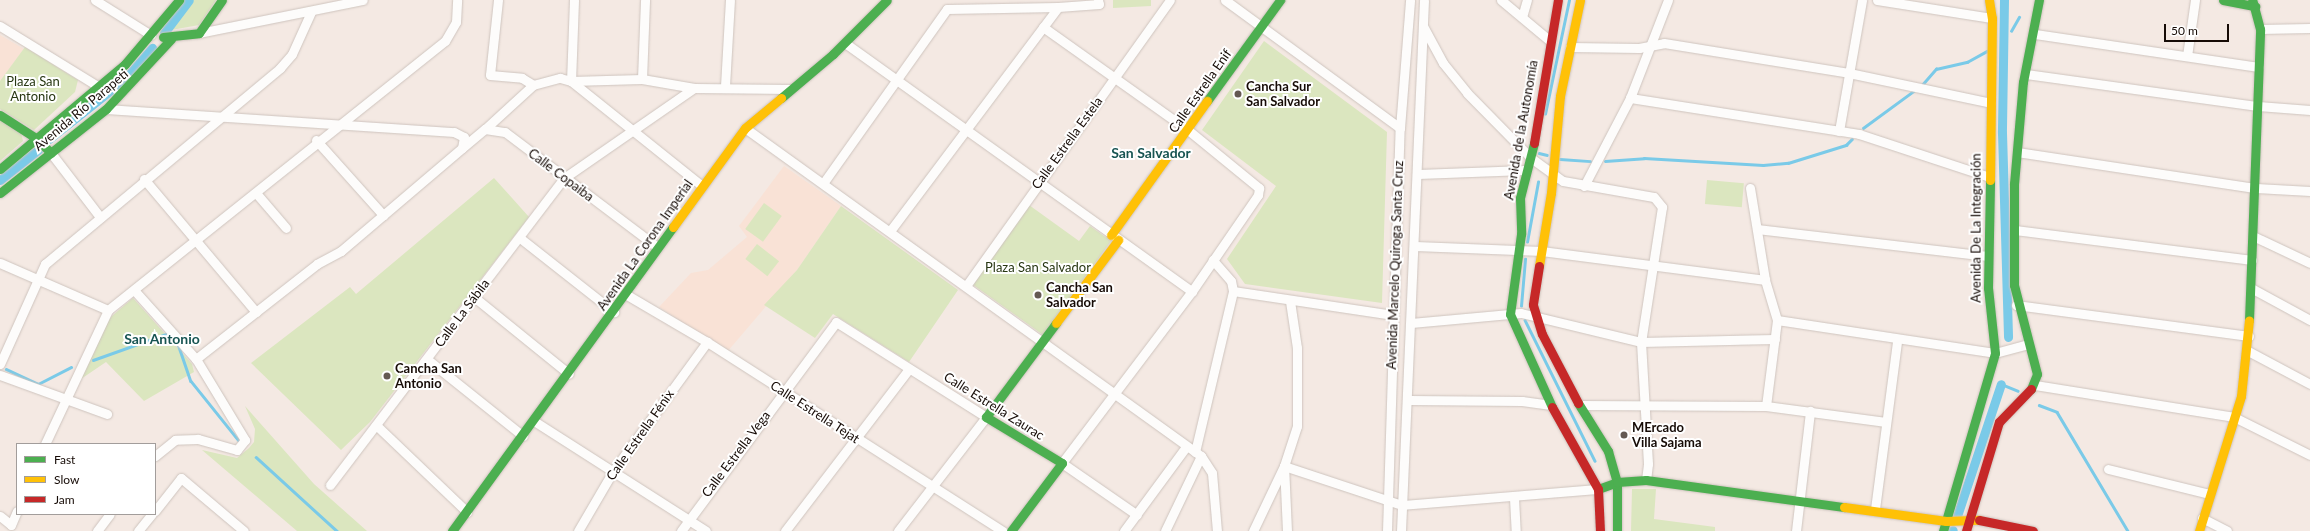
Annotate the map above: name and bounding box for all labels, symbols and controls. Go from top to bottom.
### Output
scale bar [2166,16,2231,42]
text: 50 m [2171,23,2198,38]
street label: Calle Estrella Enif [1165,46,1235,136]
street label: Avenida de la Autonomía [1501,59,1541,201]
street label: Avenida Río Parapeti [31,66,131,154]
park label: Plaza San Antonio [6,74,60,105]
place label: Cancha Sur San Salvador [1246,79,1320,110]
marker: Cancha Sur San Salvador [1233,89,1243,99]
street label: Calle Estrella Estela [1028,94,1106,192]
street label: Calle Copaiba [525,145,597,205]
district label: San Salvador [1111,145,1191,161]
street label: Avenida De La Integración [1968,153,1984,303]
street label: Avenida Marcelo Quiroga Santa Cruz [1384,160,1406,370]
street label: Avenida La Corona Imperial [594,177,696,313]
park label: Plaza San Salvador [985,259,1091,275]
street label: Calle La Sábila [431,276,493,350]
place label: Cancha San Salvador [1046,280,1113,311]
marker: Cancha San Salvador [1033,290,1043,300]
district label: San Antonio [124,331,200,347]
place label: Cancha San Antonio [395,361,462,392]
street label: Calle Estrella Zaurac [941,369,1047,443]
marker: Cancha San Antonio [382,371,392,381]
street label: Calle Estrella Tejat [767,377,863,447]
street label: Calle Estrella Fénix [603,387,677,483]
street label: Calle Estrella Vega [698,408,774,500]
place label: MErcado Villa Sajama [1632,420,1702,451]
marker: MErcado Villa Sajama [1619,430,1629,440]
legend [16,443,156,515]
text: Fast [54,452,75,467]
text: Slow [54,472,79,487]
text: Jam [54,492,75,507]

